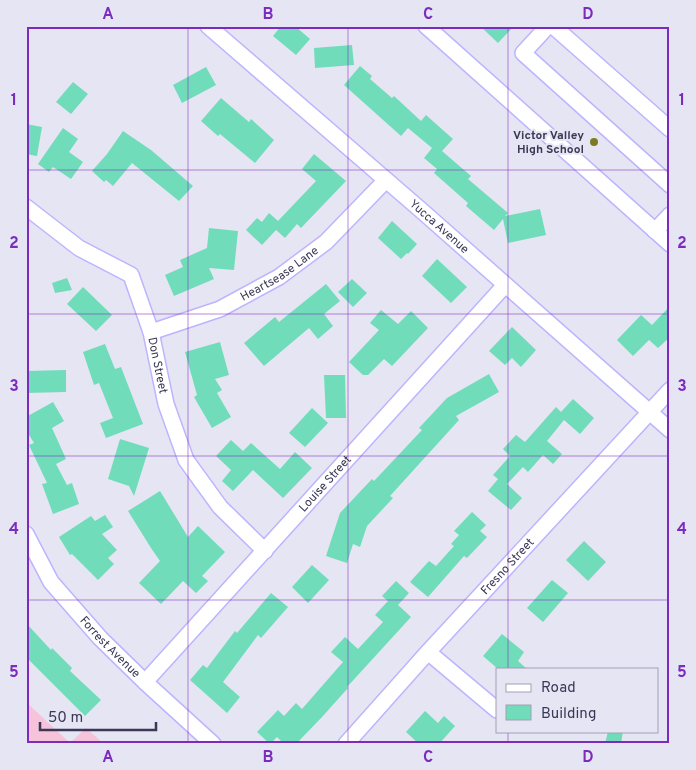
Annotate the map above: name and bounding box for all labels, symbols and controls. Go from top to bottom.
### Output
text: A [102,5,114,25]
text: B [262,5,274,25]
text: C [423,5,433,25]
text: D [582,5,594,25]
text: 1 [11,91,17,111]
text: 1 [679,91,685,111]
place label: Victor Valley High School [513,128,584,158]
marker: Victor Valley High School [588,136,600,148]
street label: Yucca Avenue [405,196,472,258]
text: 2 [9,234,19,254]
text: 2 [677,234,687,254]
street label: Heartsease Lane [238,243,322,305]
street label: Don Street [143,336,171,395]
text: 3 [9,377,19,397]
text: 3 [677,377,687,397]
street label: Louise Street [296,452,356,516]
text: 4 [9,520,19,540]
text: 4 [677,520,687,540]
street label: Fresno Street [478,535,538,599]
street label: Forrest Avenue [76,613,143,682]
text: 5 [9,663,19,683]
text: 5 [677,663,687,683]
legend [496,668,658,732]
text: Road [541,679,576,698]
scale bar [40,700,156,732]
text: Building [541,705,596,724]
text: 50 m [48,709,83,728]
text: A [102,748,114,768]
text: B [262,748,274,768]
text: C [423,748,433,768]
text: D [582,748,594,768]

